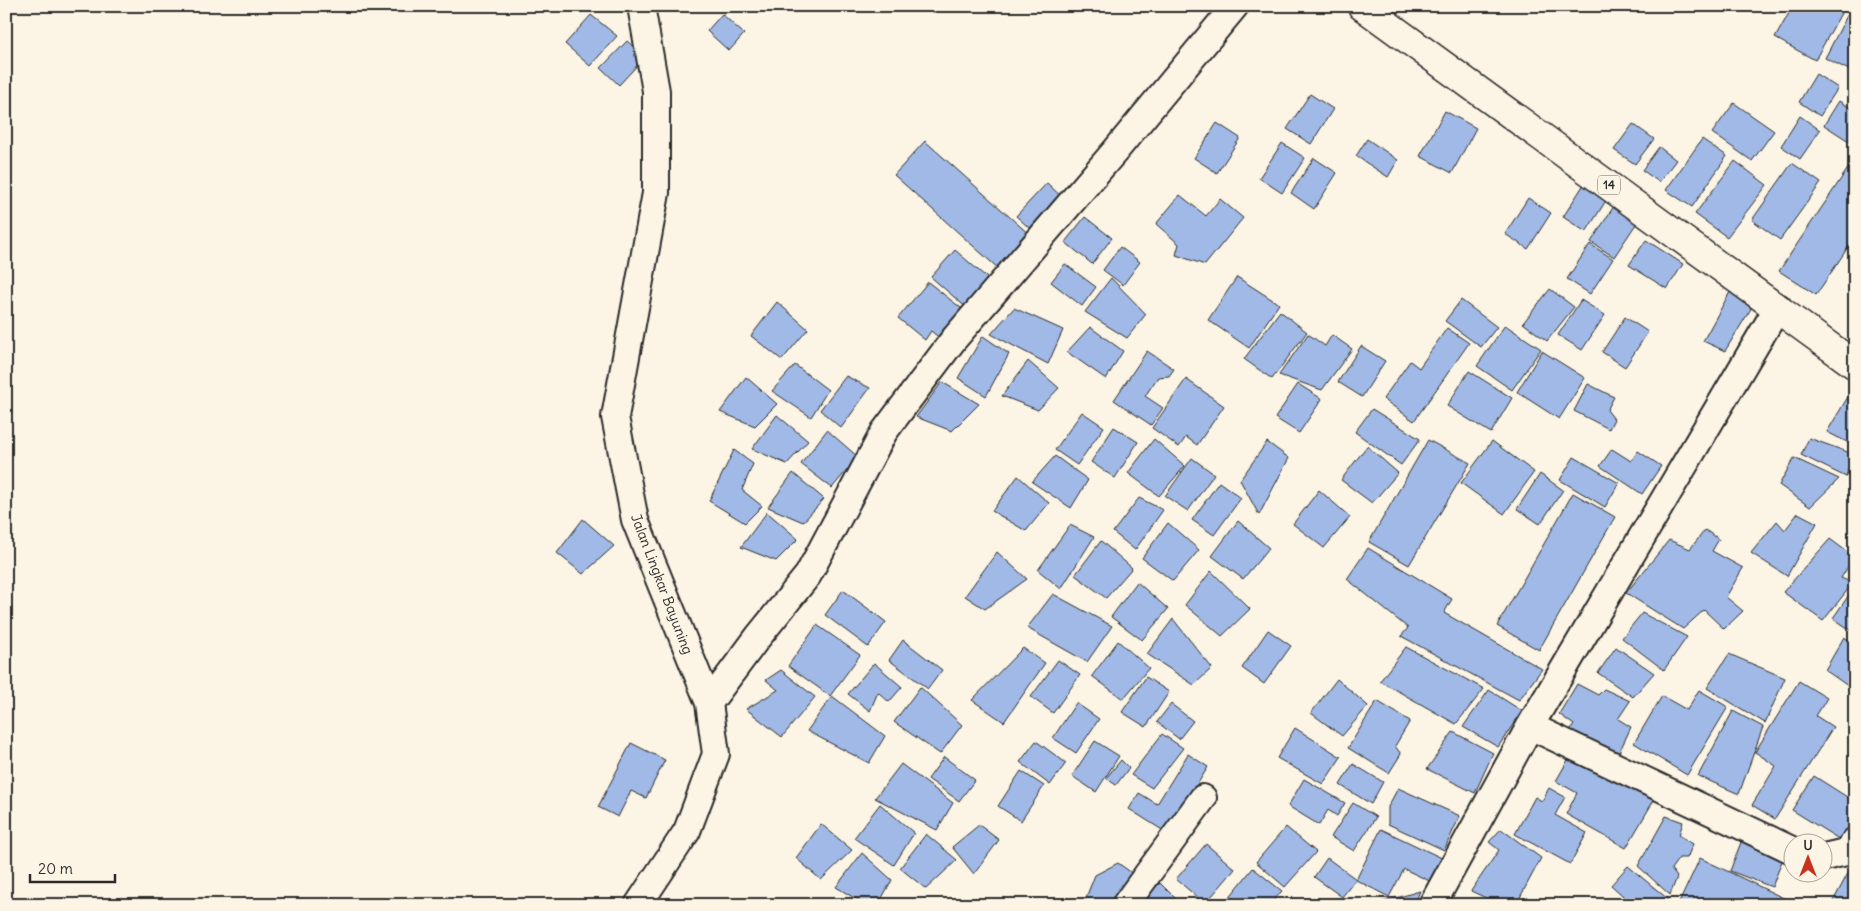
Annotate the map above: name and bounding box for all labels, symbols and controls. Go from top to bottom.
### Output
road number: 14 [1598,176,1620,194]
street label: Jalan Lingkar Bayuning [627,511,697,657]
north arrow [1784,834,1834,884]
text: U [1803,836,1813,854]
scale bar [30,851,115,883]
text: 20 m [38,859,73,878]

